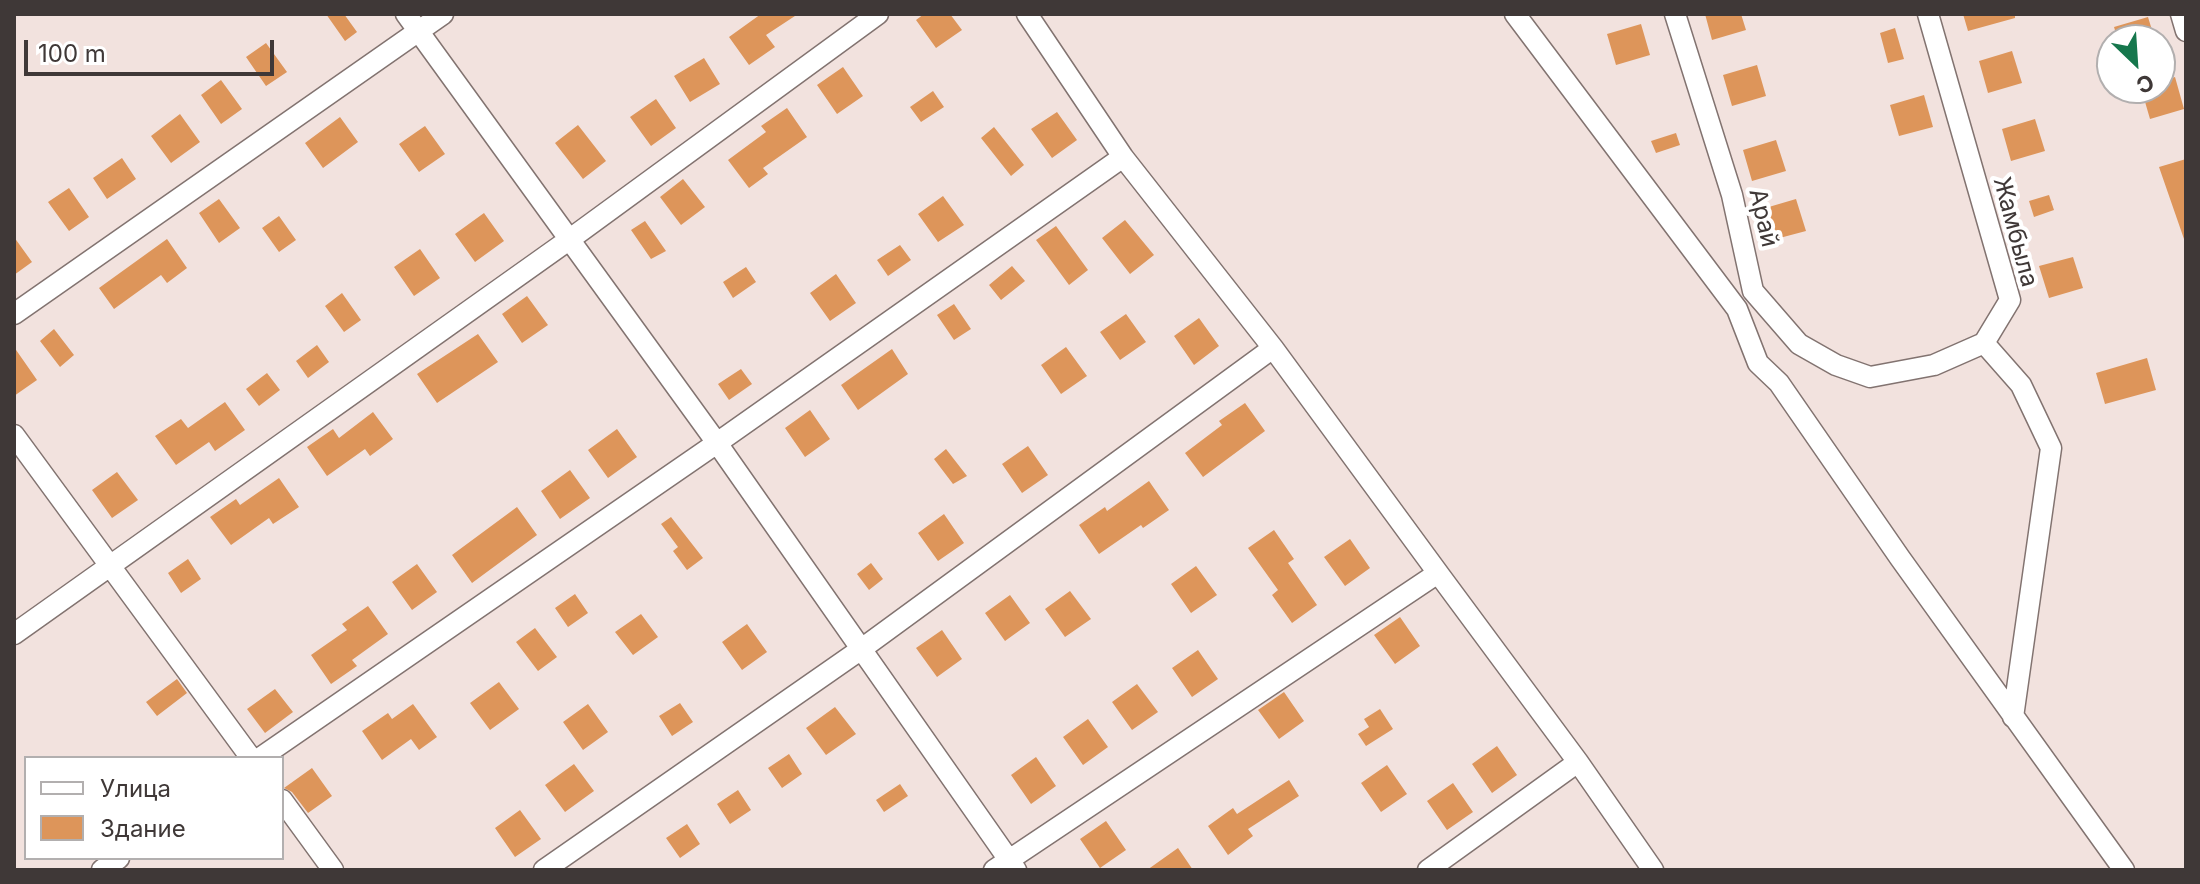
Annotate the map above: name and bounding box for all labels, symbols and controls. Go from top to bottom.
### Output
scale bar [28,24,278,74]
north arrow [2096,24,2176,104]
text: 100 m [38,39,106,68]
text: С [2132,69,2158,99]
street label: Жамбыла [1986,174,2044,290]
street label: Арай [1742,186,1784,250]
legend [24,756,284,860]
text: Улица [100,774,171,803]
text: Здание [100,814,186,843]

